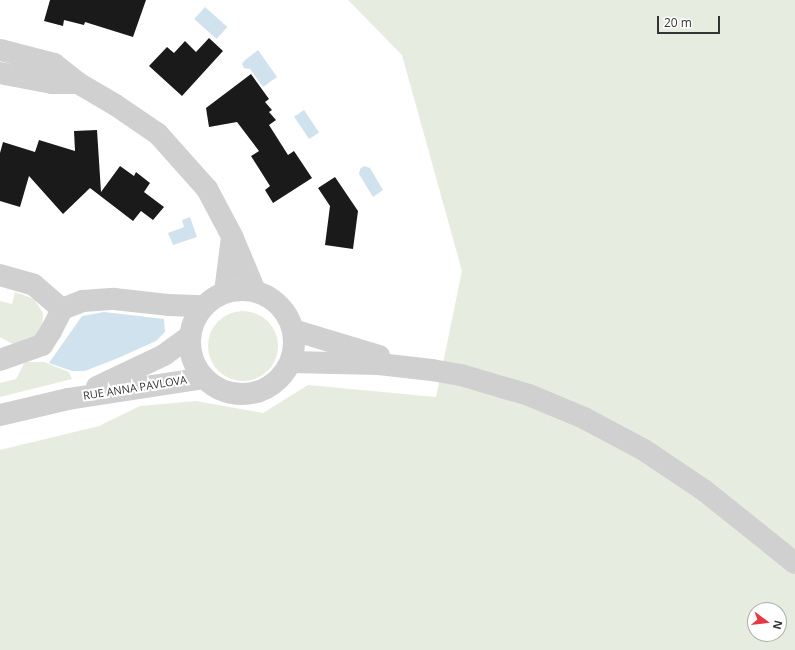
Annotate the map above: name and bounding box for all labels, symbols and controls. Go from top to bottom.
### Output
scale bar [659,8,722,34]
text: 20 m [664,14,692,31]
street label: RUE ANNA PAVLOVA [82,373,188,403]
north arrow [747,602,787,642]
text: N [770,619,787,631]

